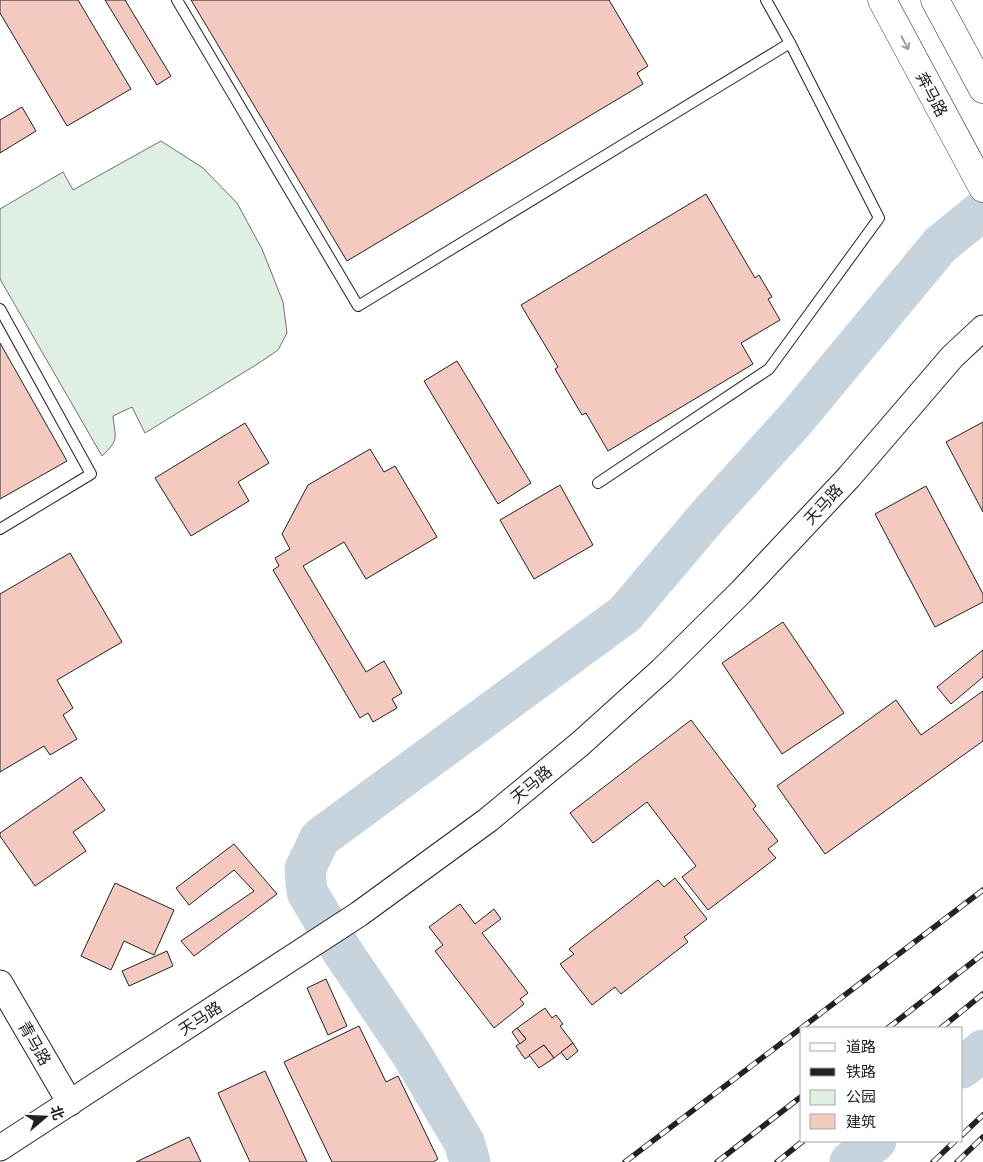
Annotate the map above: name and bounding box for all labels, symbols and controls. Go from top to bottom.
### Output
one-way arrow [901,35,910,50]
street label: 奔马路 [911,68,953,120]
street label: 天马路 [799,479,847,529]
street label: 天马路 [506,760,556,808]
street label: 天马路 [174,996,226,1040]
street label: 青马路 [13,1017,57,1069]
legend [800,1027,963,1142]
text: 道路 [846,1036,876,1056]
text: 铁路 [846,1061,876,1081]
text: 公园 [846,1086,876,1106]
north arrow [20,1092,70,1142]
text: 北 [47,1103,69,1122]
text: 建筑 [846,1111,876,1131]

